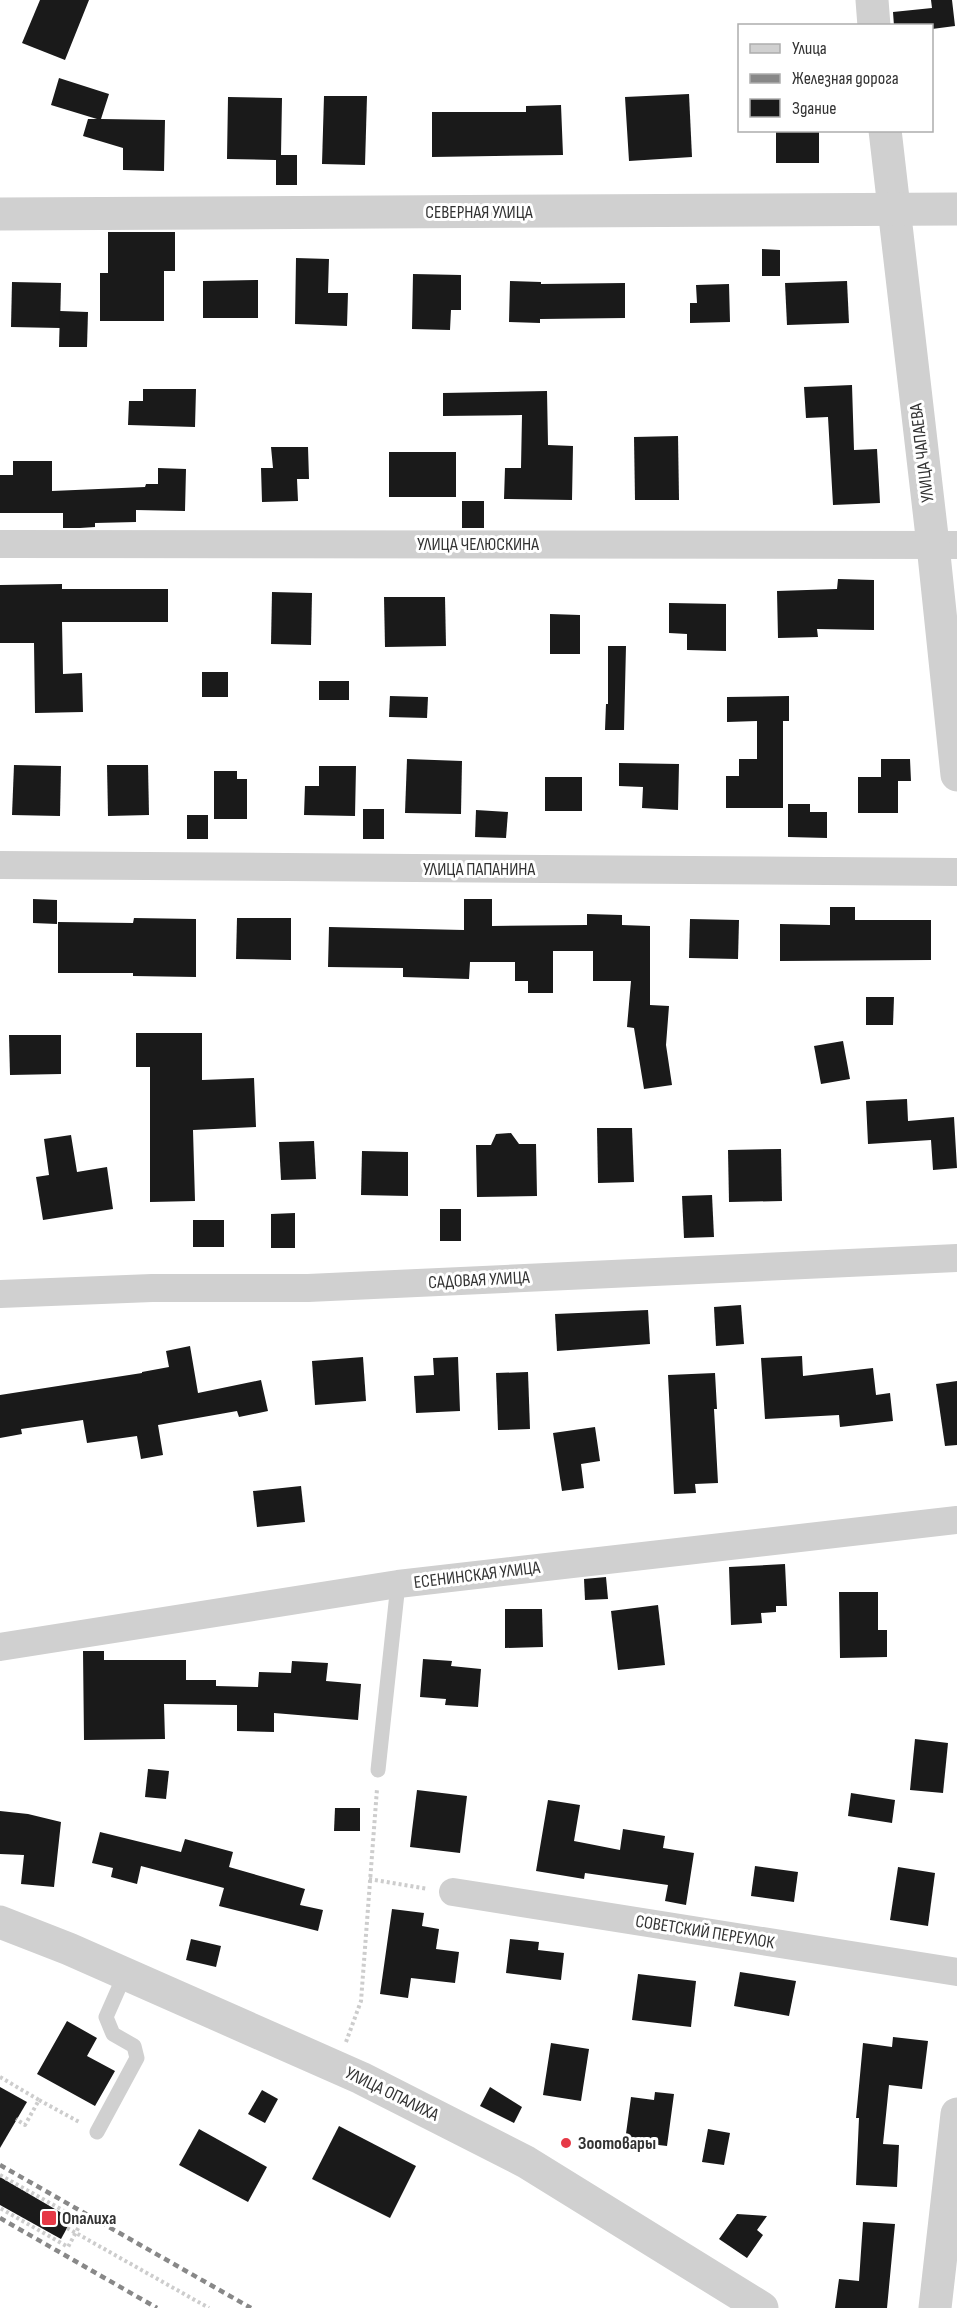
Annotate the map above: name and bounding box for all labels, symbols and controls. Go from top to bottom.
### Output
legend [738,24,933,132]
text: Улица [792,38,827,59]
text: Железная дорога [792,68,899,89]
text: Здание [792,98,837,119]
street label: СЕВЕРНАЯ УЛИЦА [425,202,533,223]
street label: УЛИЦА ЧАПАЕВА [905,402,939,504]
street label: УЛИЦА ЧЕЛЮСКИНА [417,534,539,555]
street label: УЛИЦА ПАПАНИНА [423,859,535,880]
street label: САДОВАЯ УЛИЦА [428,1267,531,1293]
street label: ЕСЕНИНСКАЯ УЛИЦА [413,1557,542,1593]
street label: СОВЕТСКИЙ ПЕРЕУЛОК [634,1911,777,1954]
street label: УЛИЦА ОПАЛИХА [342,2062,443,2126]
place label: Зоотовары [578,2133,656,2154]
marker: Зоотовары [559,2136,573,2150]
place label: Опалиха [62,2208,116,2229]
marker: Опалиха [40,2209,58,2227]

